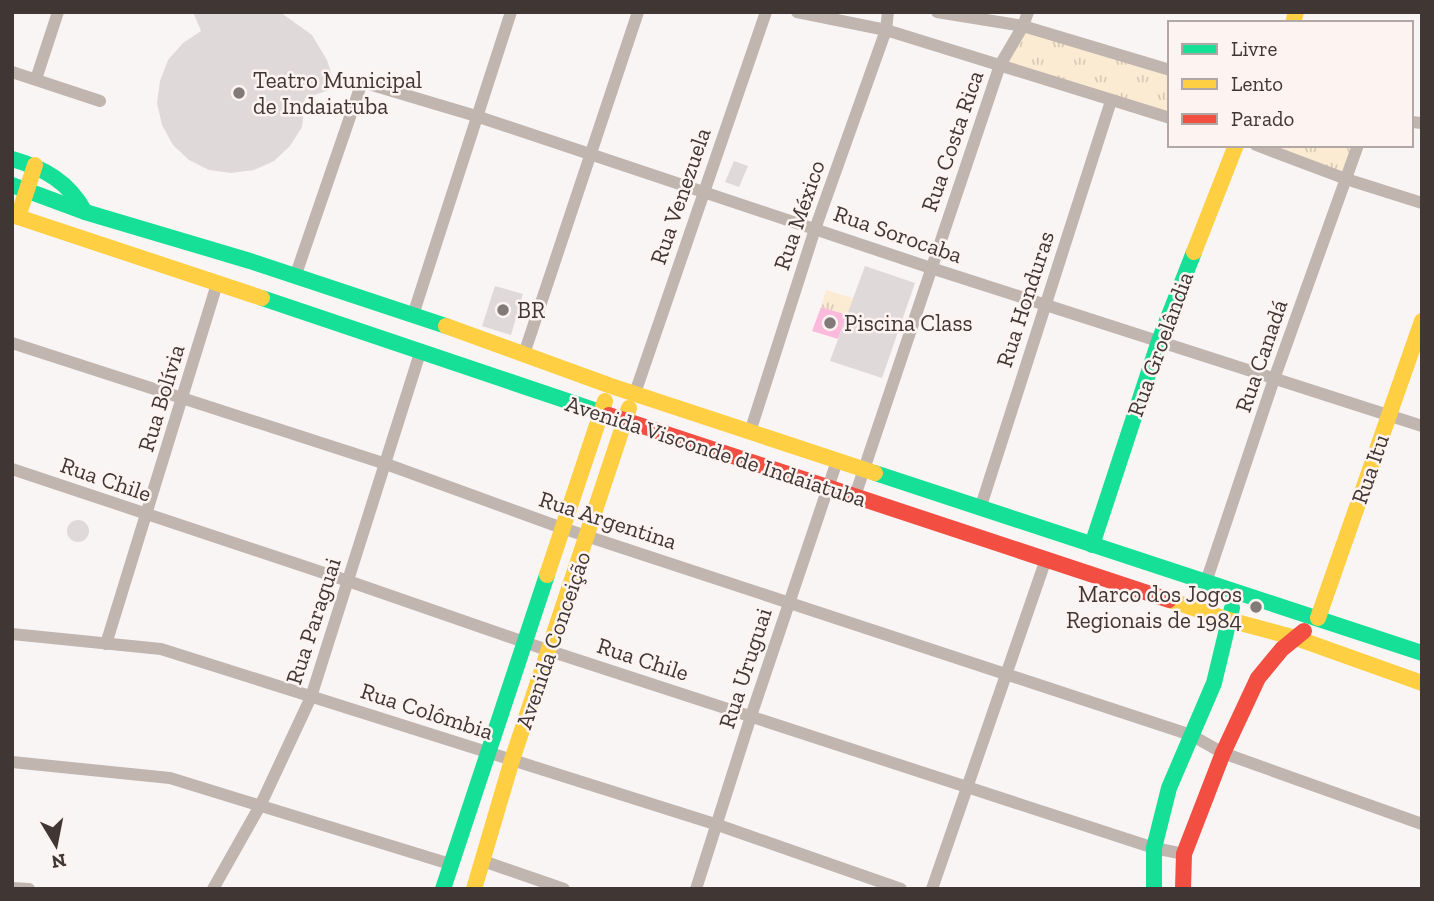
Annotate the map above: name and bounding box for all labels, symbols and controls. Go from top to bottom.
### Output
legend [1168,21,1413,147]
text: Livre [1231,36,1278,61]
place label: Teatro Municipal de Indaiatuba [253,66,422,120]
street label: Rua Costa Rica [915,67,989,215]
text: Lento [1231,71,1283,96]
marker: Teatro Municipal de Indaiatuba [231,85,247,101]
text: Parado [1231,106,1294,131]
street label: Rua Venezuela [644,124,716,268]
street label: Rua México [767,156,831,274]
street label: Rua Sorocaba [830,199,966,269]
street label: Rua Honduras [990,227,1060,371]
street label: Rua Groelândia [1121,268,1199,420]
place label: BR [517,296,545,324]
street label: Rua Canadá [1229,296,1293,416]
marker: BR [495,302,511,318]
place label: Piscina Class [844,309,973,337]
marker: Piscina Class [822,315,838,331]
street label: Rua Bolívia [131,341,191,455]
street label: Avenida Visconde de Indaiatuba [562,389,870,513]
street label: Rua Itu [1345,430,1395,508]
street label: Rua Chile [57,450,155,508]
street label: Rua Argentina [536,485,680,555]
street label: Avenida Conceição [510,548,596,732]
street label: Rua Paraguai [279,554,347,688]
place label: Marco dos Jogos Regionais de 1984 [1066,580,1242,634]
marker: Marco dos Jogos Regionais de 1984 [1248,599,1264,615]
street label: Rua Uruguai [712,604,778,732]
street label: Rua Chile [594,631,692,687]
street label: Rua Colômbia [357,676,497,746]
north arrow [21,810,91,880]
text: N [50,849,68,874]

